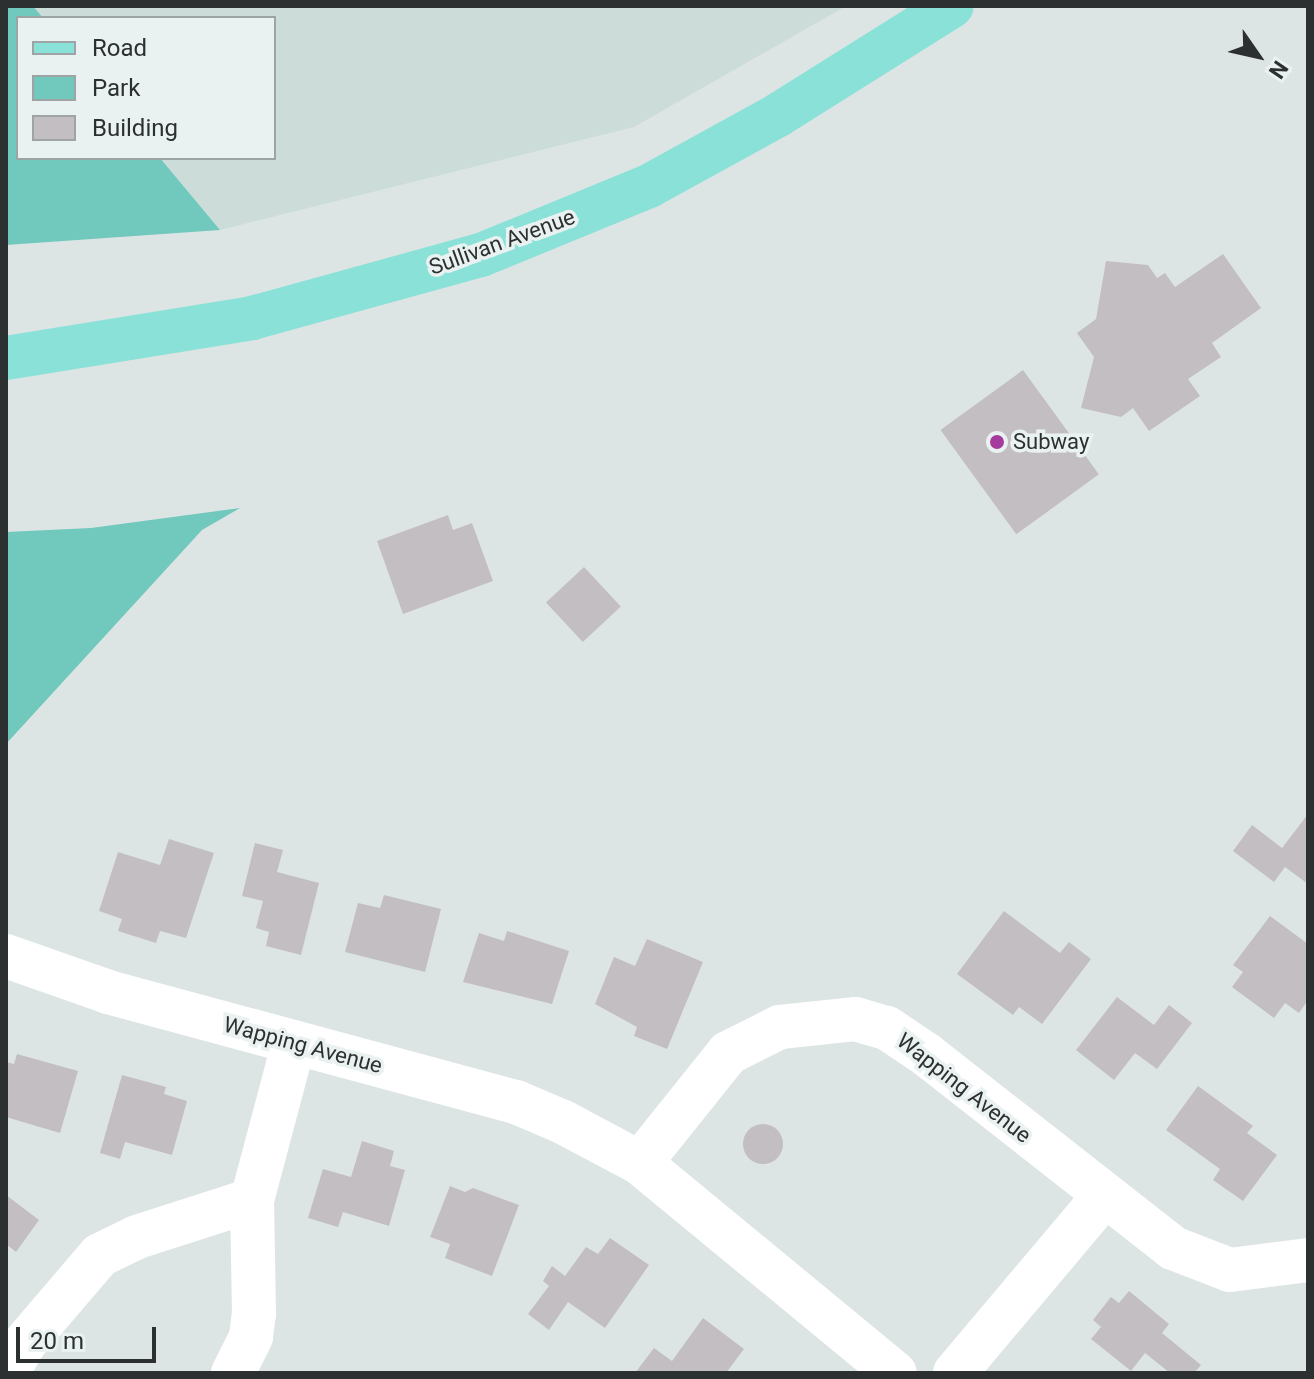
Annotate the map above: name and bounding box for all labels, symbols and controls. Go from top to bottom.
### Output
legend [16,16,276,160]
north arrow [1218,16,1298,96]
text: Road [92,34,147,62]
text: N [1264,56,1293,83]
text: Park [92,74,140,102]
text: Building [92,114,178,142]
street label: Sullivan Avenue [425,203,579,281]
place label: Subway [1013,429,1089,455]
marker: Subway [988,433,1006,451]
street label: Wapping Avenue [221,1011,385,1079]
street label: Wapping Avenue [892,1027,1036,1149]
scale bar [20,1311,160,1361]
text: 20 m [30,1327,84,1355]

